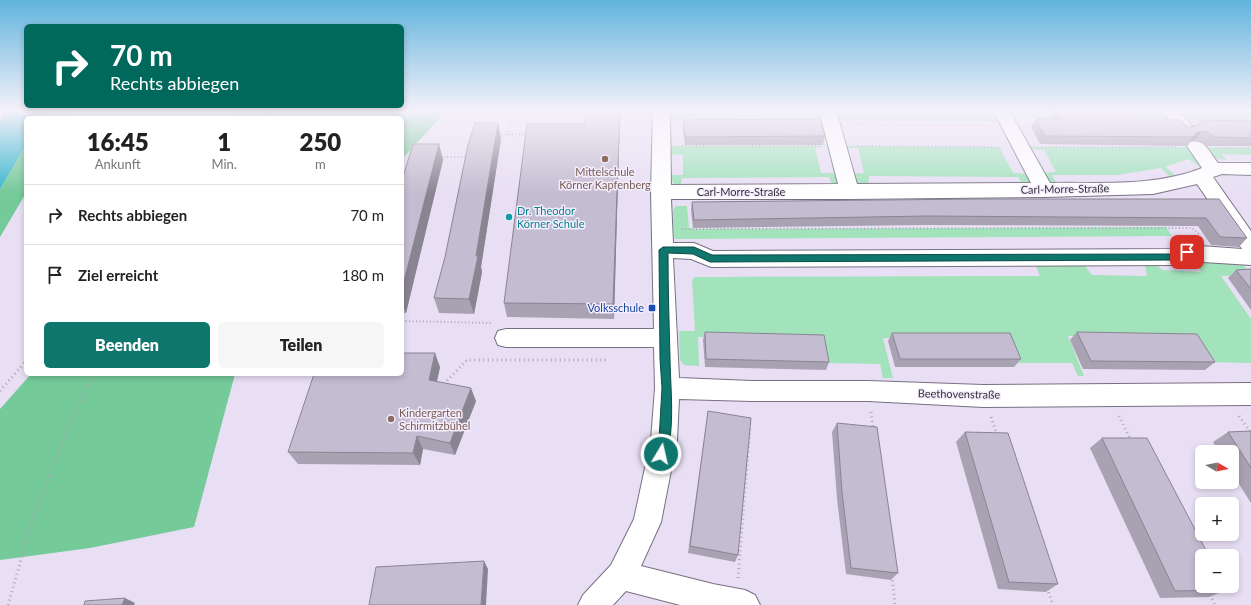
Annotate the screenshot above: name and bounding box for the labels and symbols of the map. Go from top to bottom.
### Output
marker: Mittelschule Körner Kapfenberg [600,154,610,164]
place label: Mittelschule Körner Kapfenberg [559,165,651,191]
street label: Carl-Morre-Straße [1021,181,1110,196]
street label: Carl-Morre-Straße [697,185,786,198]
place label: Dr. Theodor Körner Schule [517,204,585,230]
marker: Dr. Theodor Körner Schule [504,212,514,222]
pin [1170,235,1204,269]
place label: Volksschule [588,301,644,314]
marker: Volksschule [647,303,657,313]
street label: Beethovenstraße [918,386,1001,401]
place label: Kindergarten Schirmitzbühel [399,406,470,432]
marker: Kindergarten Schirmitzbühel [386,414,396,424]
position arrow [640,433,682,475]
north arrow [1195,445,1239,489]

